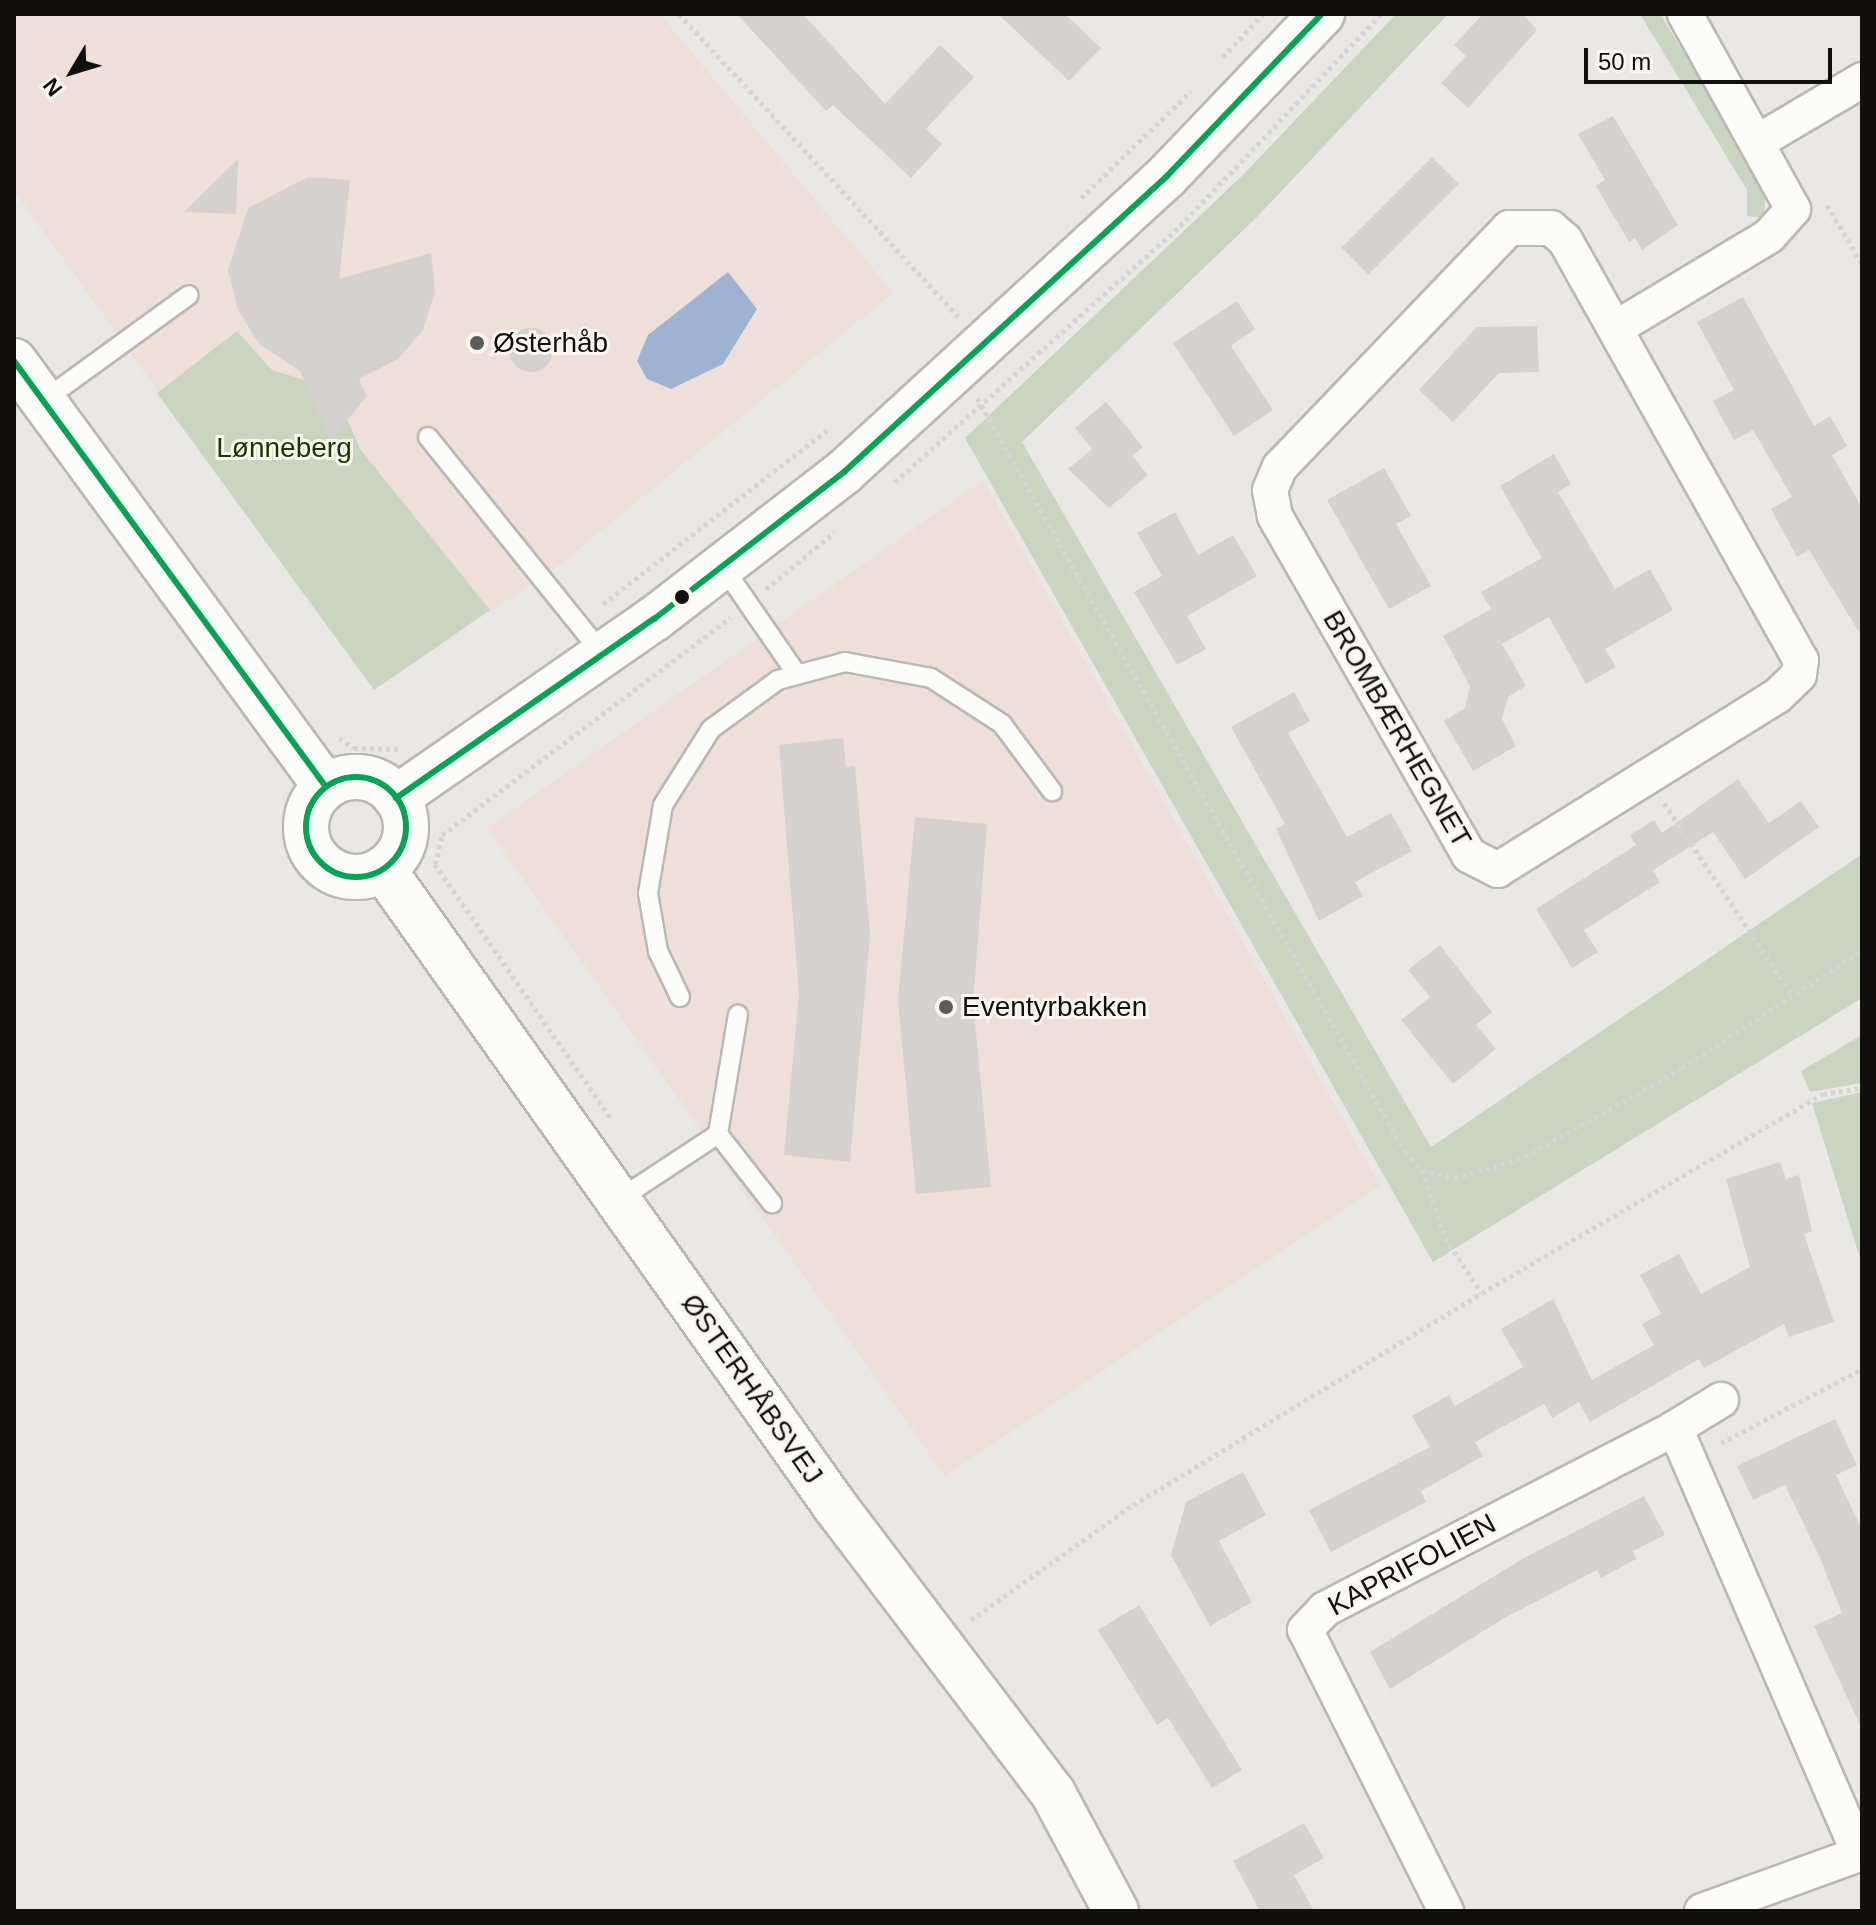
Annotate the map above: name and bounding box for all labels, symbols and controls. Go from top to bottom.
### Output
north arrow [32,32,112,112]
scale bar [1588,32,1836,82]
text: 50 m [1598,48,1651,75]
text: N [38,73,67,101]
place label: Østerhåb [493,326,608,360]
marker: Østerhåb [468,334,486,352]
park label: Lønneberg [216,431,352,465]
unlabelled marker [674,589,690,605]
street label: BROMBÆRHEGNET [1316,605,1478,853]
place label: Eventyrbakken [962,990,1147,1024]
marker: Eventyrbakken [937,998,955,1016]
street label: ØSTERHÅBSVEJ [674,1288,830,1490]
street label: KAPRIFOLIEN [1322,1507,1502,1623]

